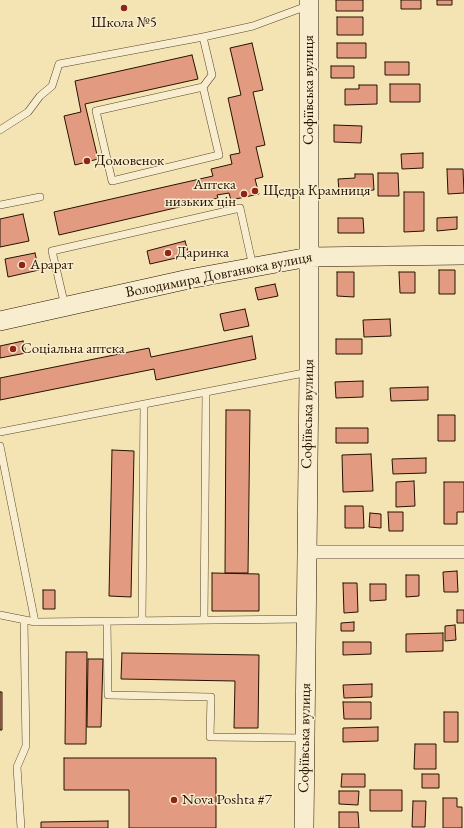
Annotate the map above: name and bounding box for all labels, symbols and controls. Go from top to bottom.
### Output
marker: Школа №5 [119,3,129,13]
place label: Школа №5 [91,14,157,32]
street label: Софіївська вулиця [300,35,318,145]
place label: Домовенок [95,152,164,170]
marker: Домовенок [82,156,92,166]
place label: Аптека низьких цін [165,176,236,211]
place label: Щедра Крамниця [263,182,371,200]
marker: Щедра Крамниця [250,186,260,196]
marker: Аптека низьких цін [239,189,249,199]
place label: Даринка [176,244,229,262]
street label: Володимира Довганюка вулиця [124,248,314,302]
marker: Даринка [163,248,173,258]
place label: Арарат [30,256,73,274]
marker: Арарат [17,260,27,270]
place label: Соціальна аптека [21,340,125,358]
marker: Соціальна аптека [8,344,18,354]
street label: Софіївська вулиця [298,359,318,469]
street label: Софіївська вулиця [295,683,315,793]
place label: Nova Poshta #7 [182,791,272,809]
marker: Nova Poshta #7 [169,795,179,805]

